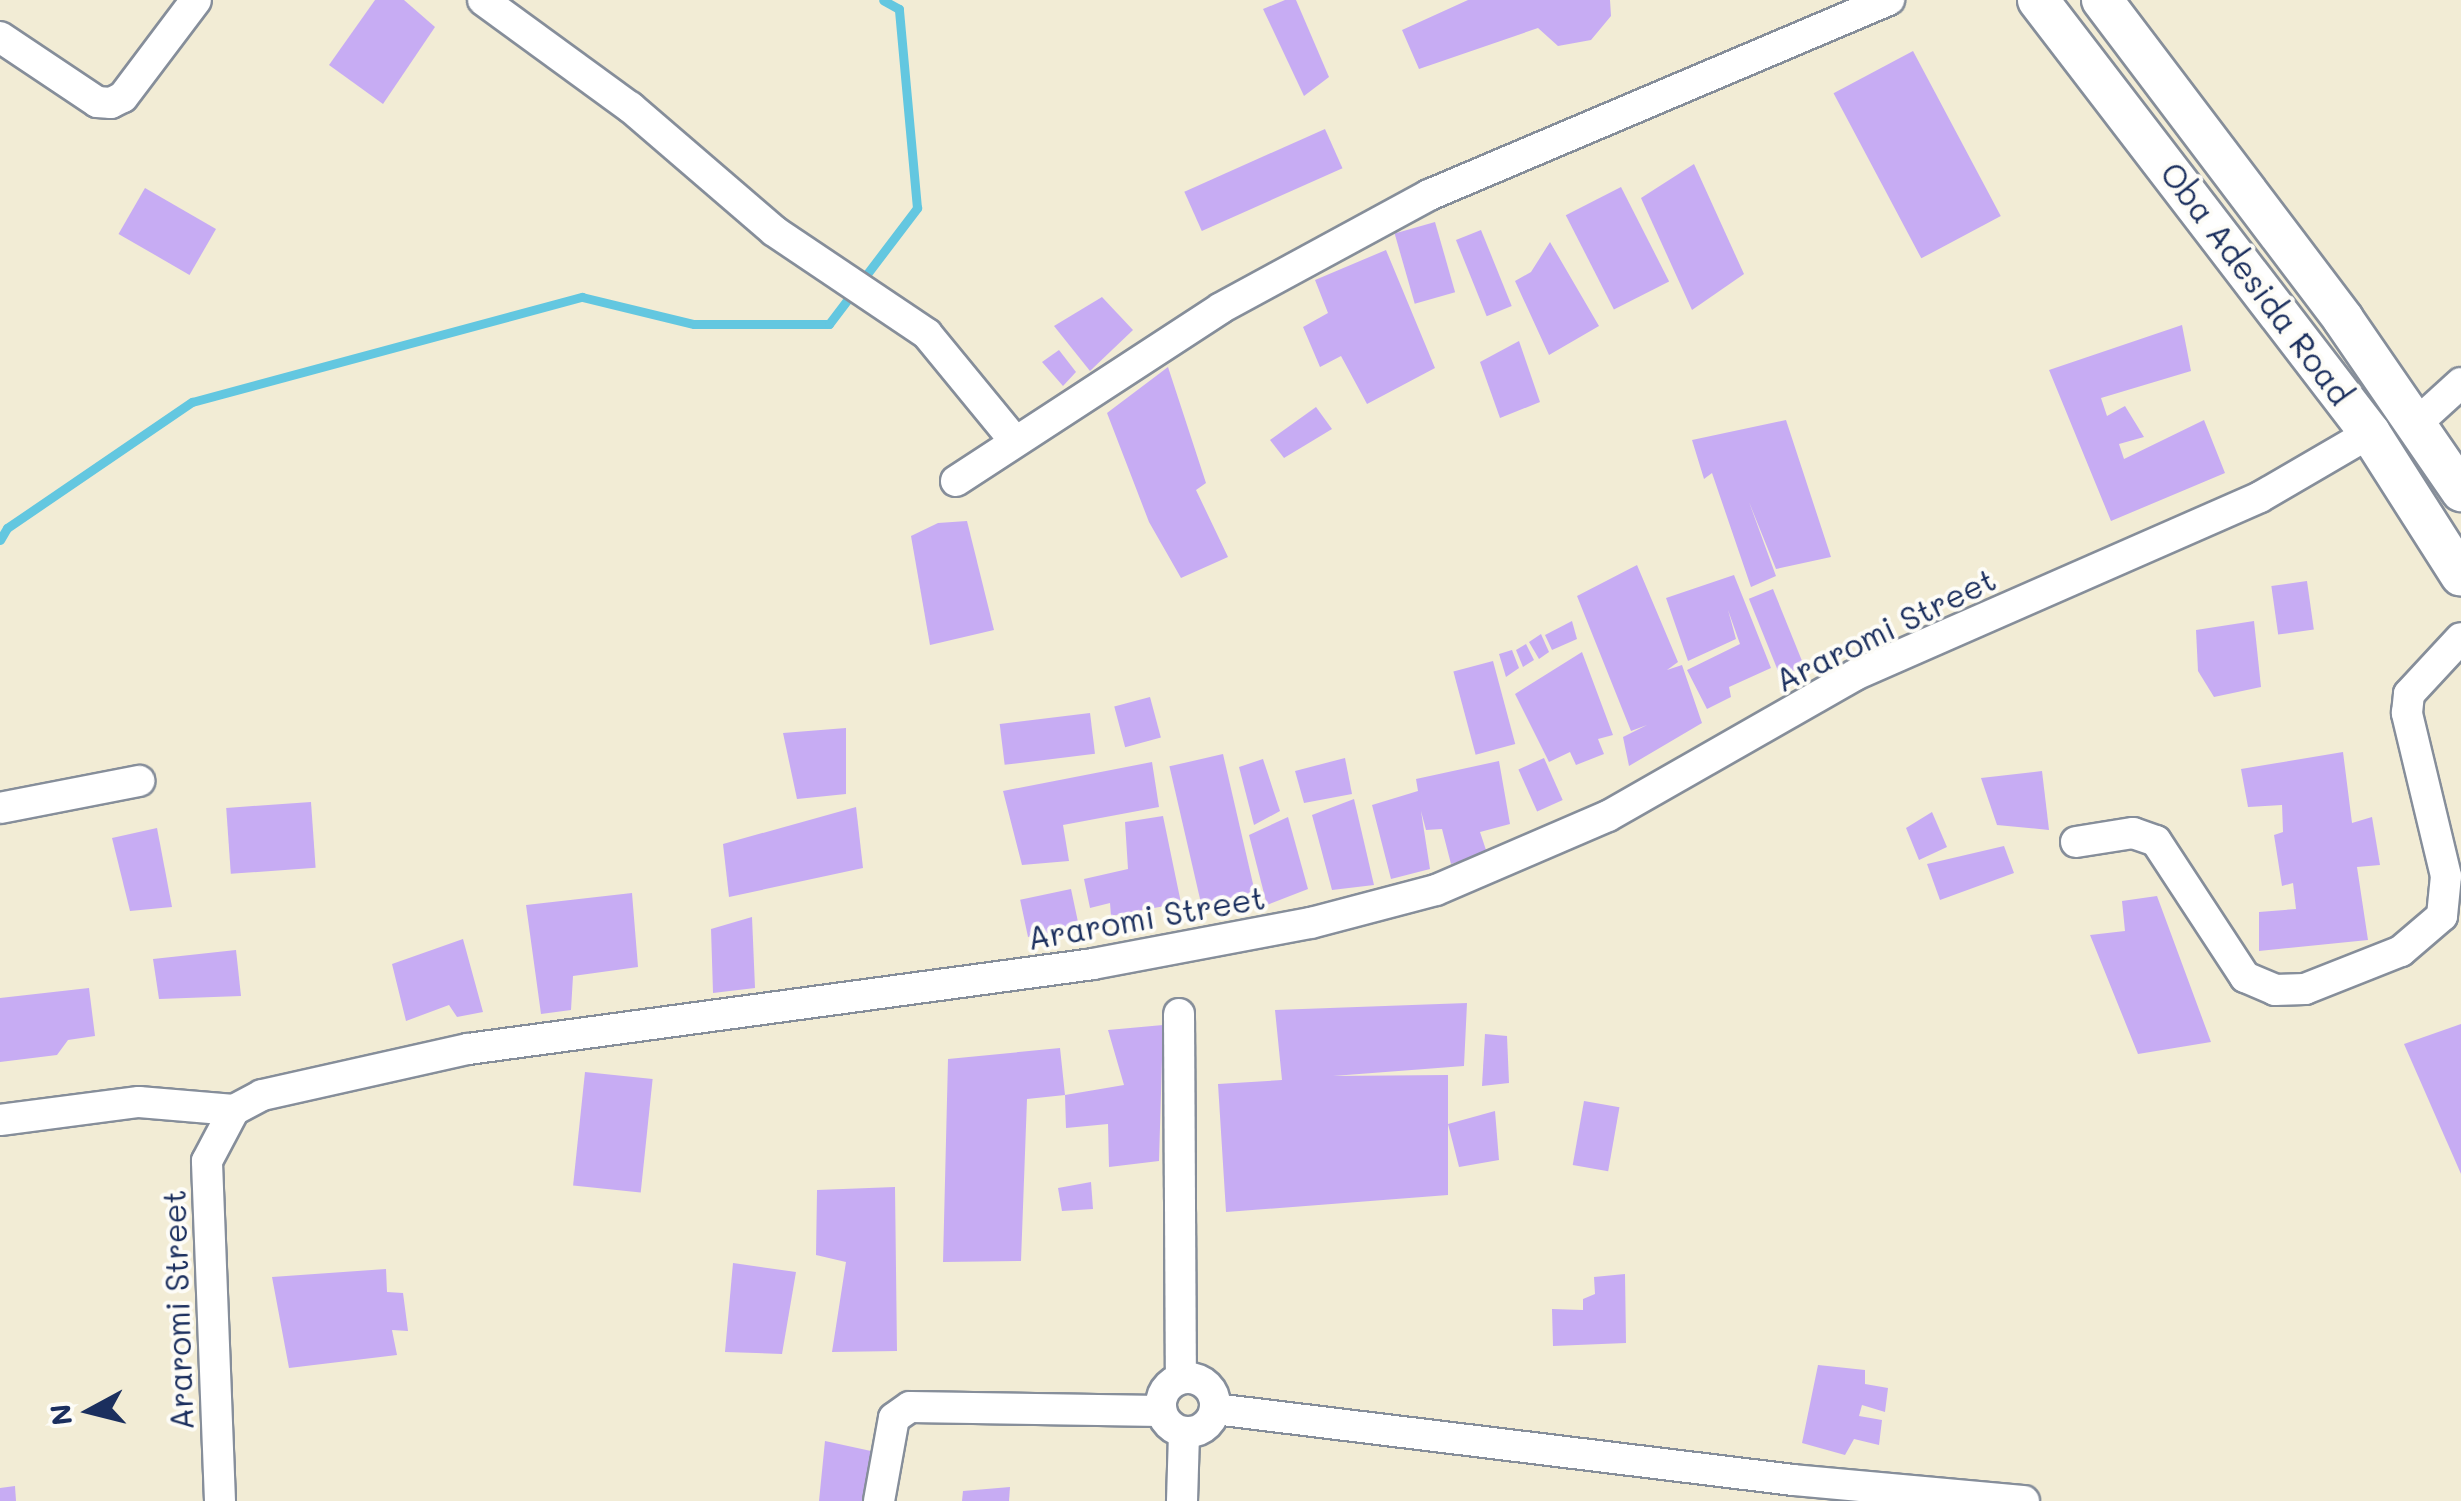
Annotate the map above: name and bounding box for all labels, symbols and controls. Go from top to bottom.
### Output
street label: Oba Adesida Road [2153,154,2361,412]
street label: Araromi Street [1768,559,2002,699]
street label: Araromi Street [1024,877,1268,957]
street label: Araromi Street [154,1189,200,1431]
north arrow [40,1361,140,1461]
text: N [41,1402,79,1427]

